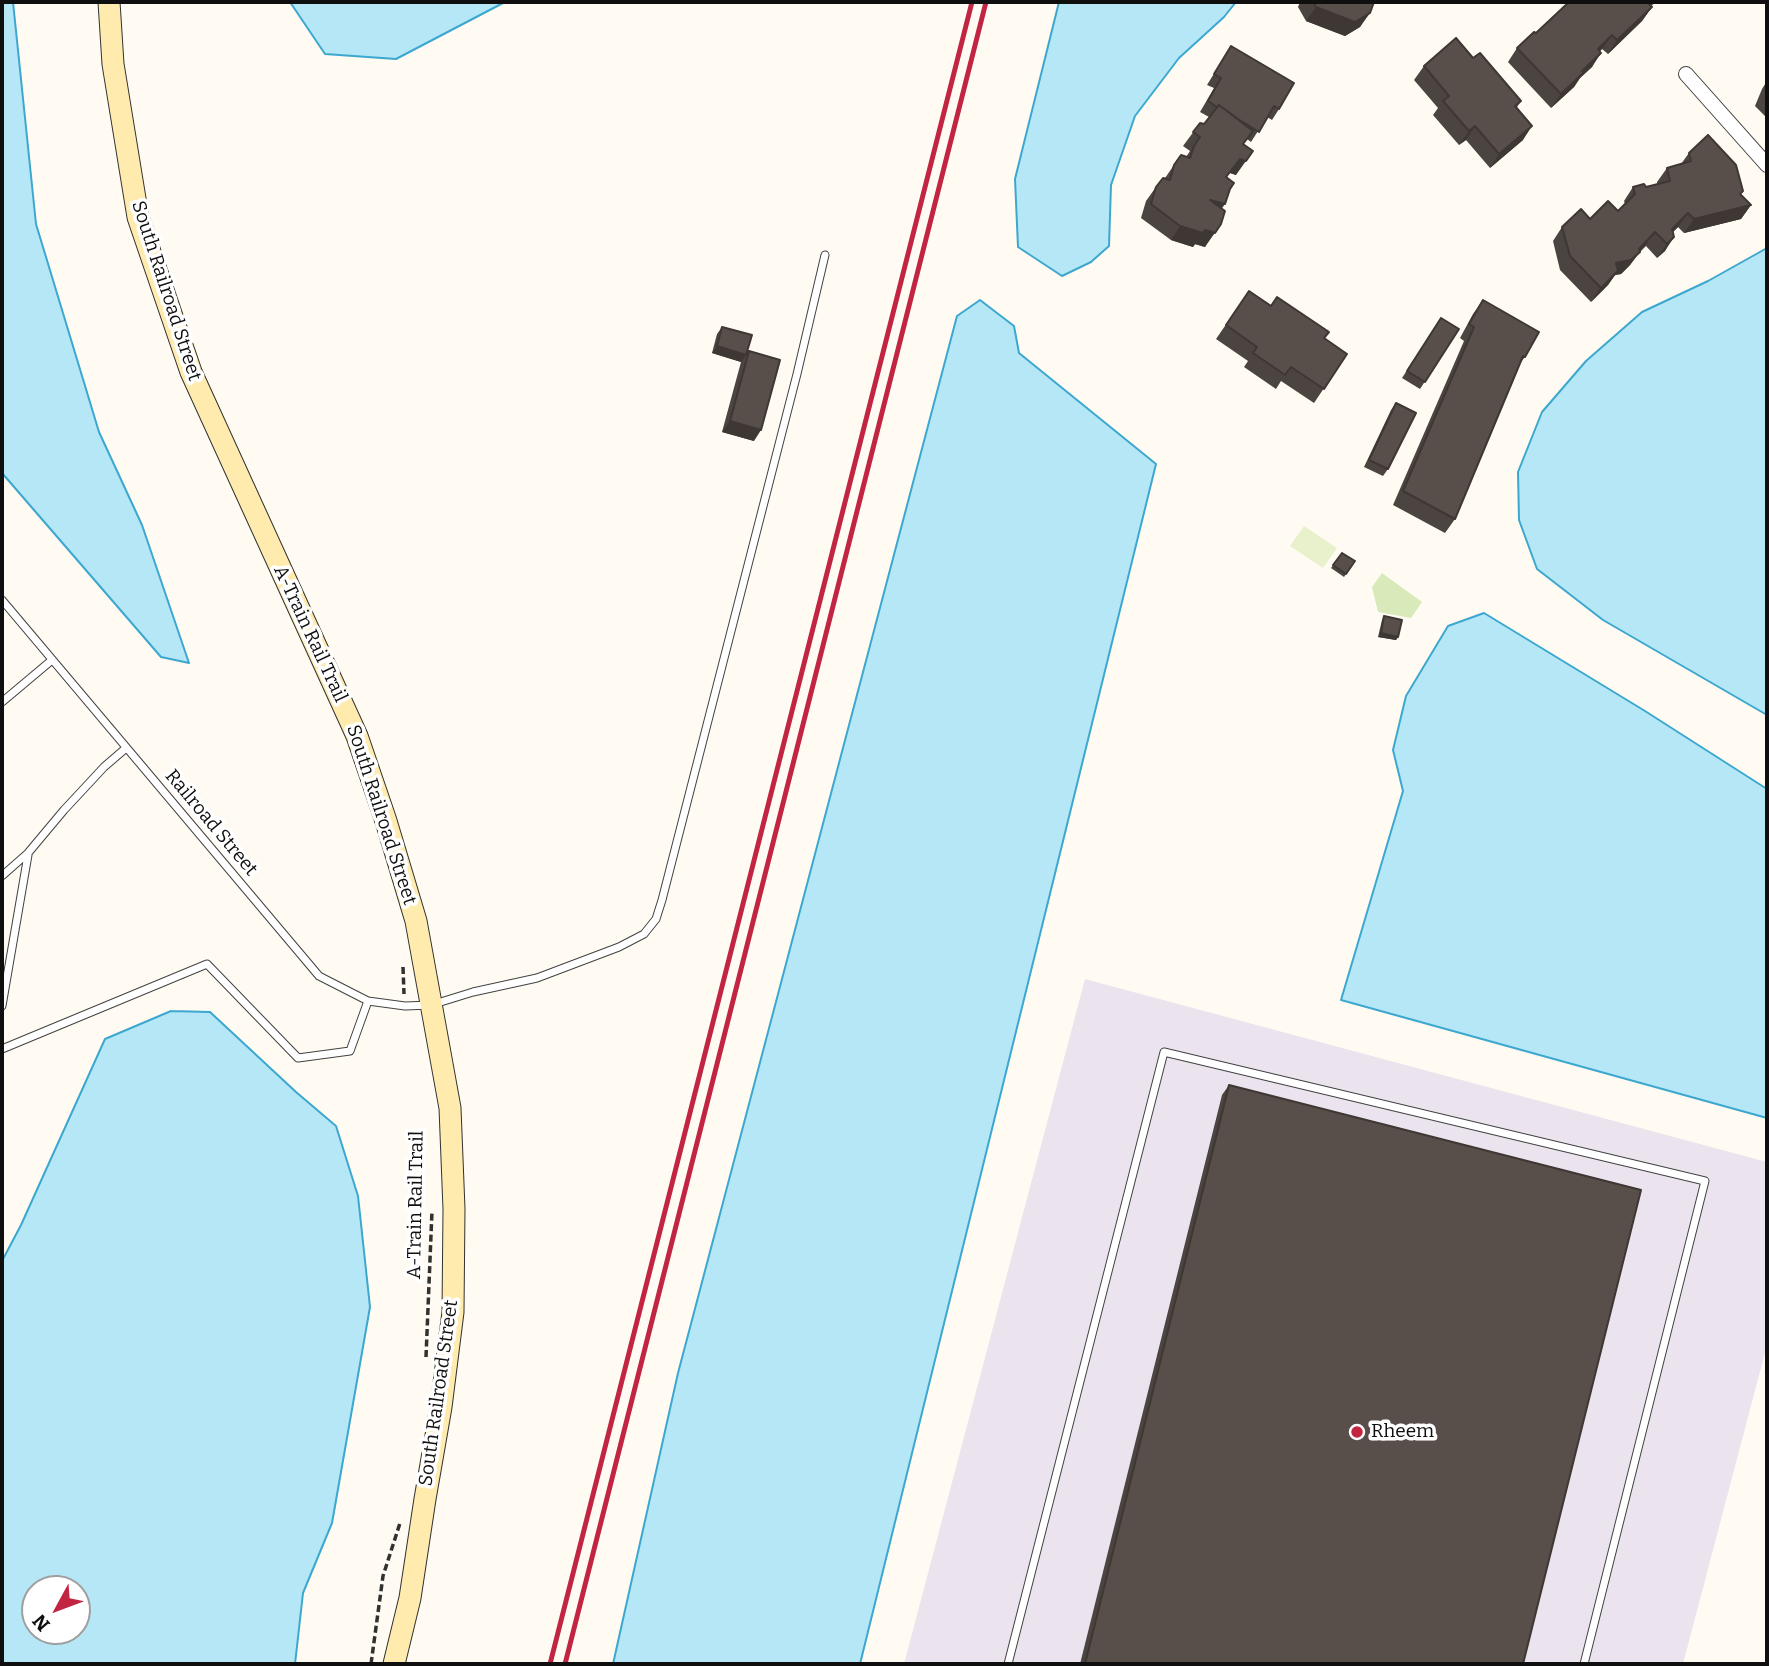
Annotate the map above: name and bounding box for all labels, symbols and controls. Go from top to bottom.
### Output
street label: South Railroad Street [126,198,206,384]
street label: A-Train Rail Trail [268,562,352,706]
street label: South Railroad Street [341,722,421,908]
street label: Railroad Street [160,765,262,881]
street label: A-Train Rail Trail [403,1131,429,1279]
street label: South Railroad Street [415,1298,463,1488]
place label: Rheem [1371,1421,1434,1443]
marker: Rheem [1349,1424,1365,1440]
north arrow [21,1575,91,1645]
text: N [28,1610,55,1636]

